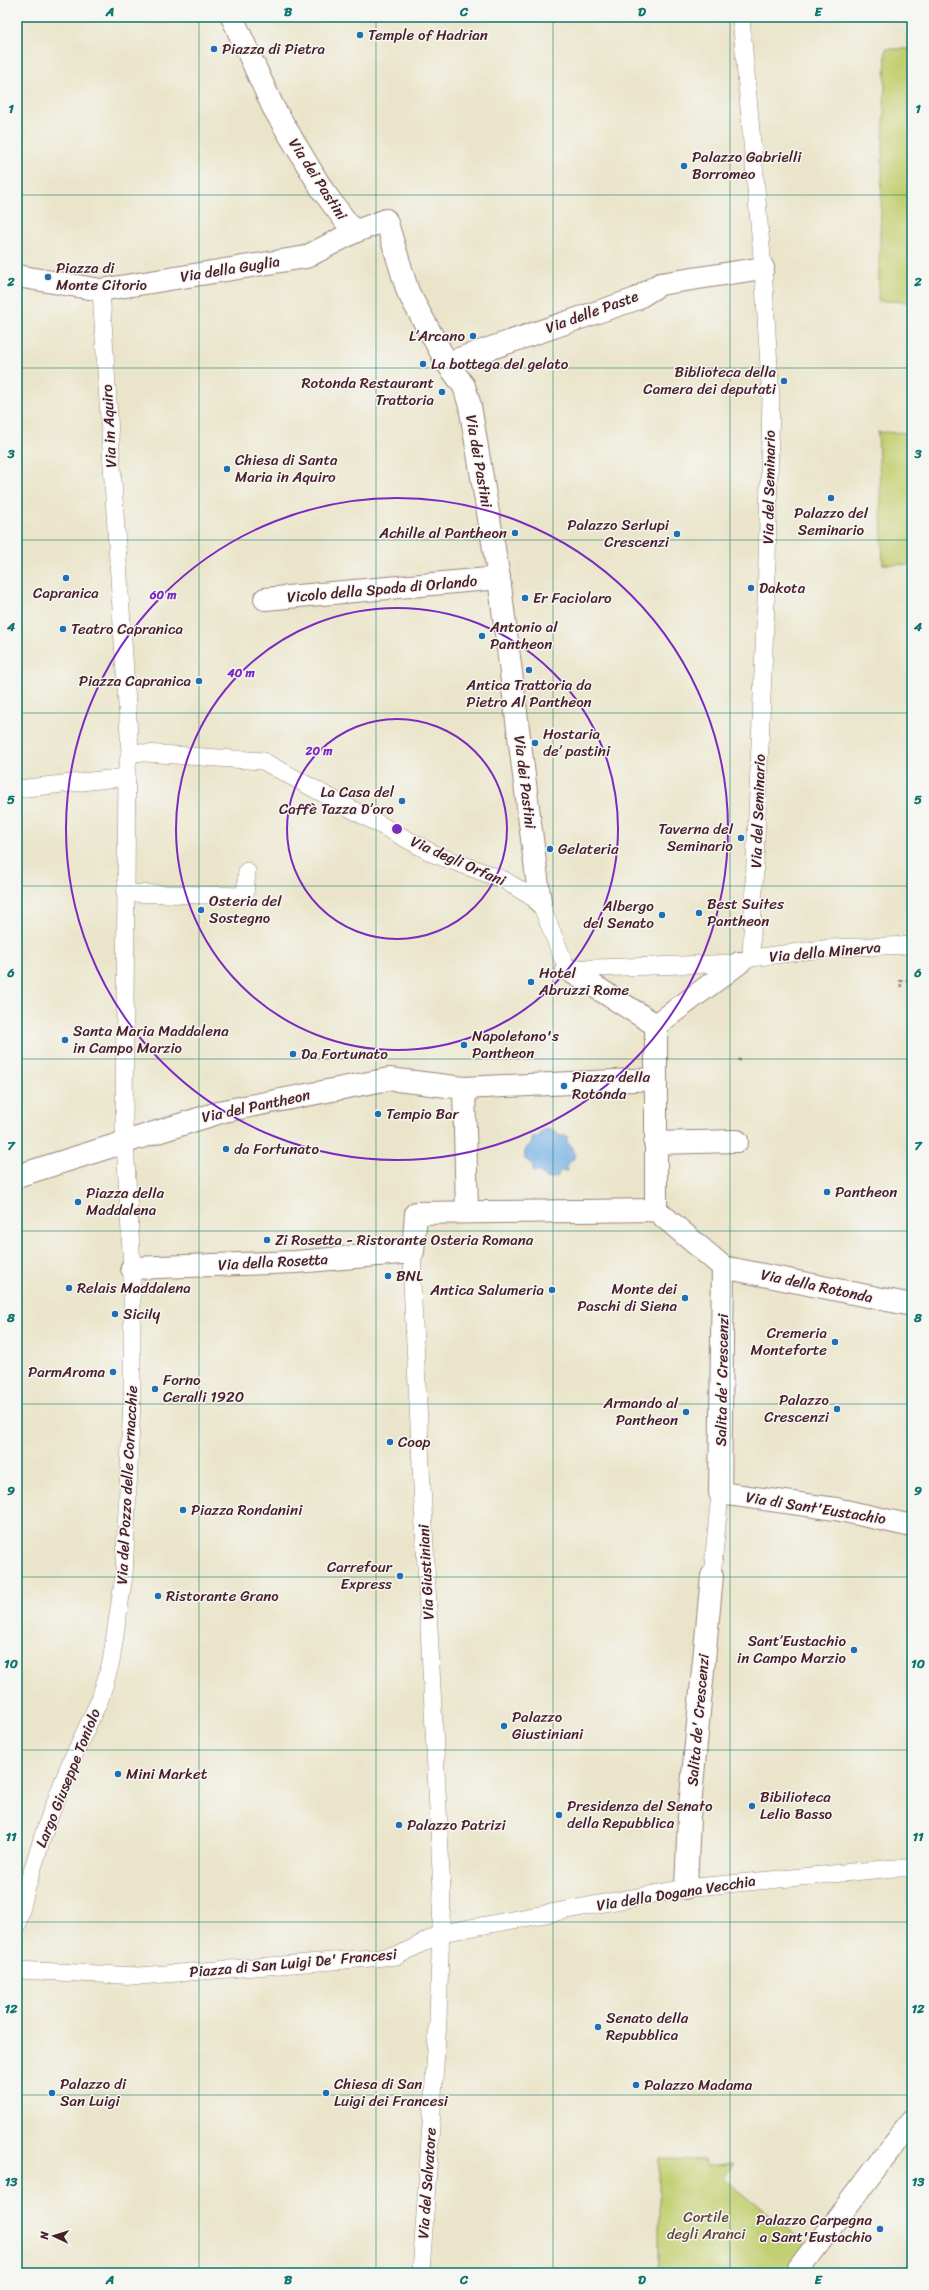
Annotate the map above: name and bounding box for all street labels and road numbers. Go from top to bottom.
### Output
street label: Via dei Pastini [282,133,355,226]
street label: Via della Guglia [178,248,282,290]
street label: Via delle Paste [542,283,642,341]
street label: Via in Aquiro [94,383,124,468]
street label: Via dei Pastini [458,413,500,510]
street label: Via del Seminario [755,429,783,544]
street label: Vicolo della Spada di Orlando [286,568,479,610]
street label: Via dei Pastini [506,734,544,831]
street label: Via del Seminario [743,753,773,868]
street label: Via degli Orfani [406,828,511,894]
street label: Via della Minerva [768,934,882,970]
street label: Via del Pantheon [199,1082,313,1130]
street label: Via della Rosetta [217,1246,329,1278]
street label: Via della Rotonda [759,1261,876,1311]
street label: Salita de' Crescenzi [708,1313,736,1447]
street label: Via del Pozzo delle Cornacchie [109,1385,145,1585]
street label: Via di Sant'Eustachio [744,1484,888,1532]
street label: Via Giustiniani [410,1523,441,1620]
street label: Salita de' Crescenzi [679,1652,717,1787]
street label: Largo Giuseppe Toniolo [28,1704,108,1852]
street label: Via della Dogana Vecchia [595,1868,758,1918]
street label: Piazza di San Luigi De' Francesi [188,1941,399,1985]
street label: Via del Salvatore [410,2126,444,2239]

